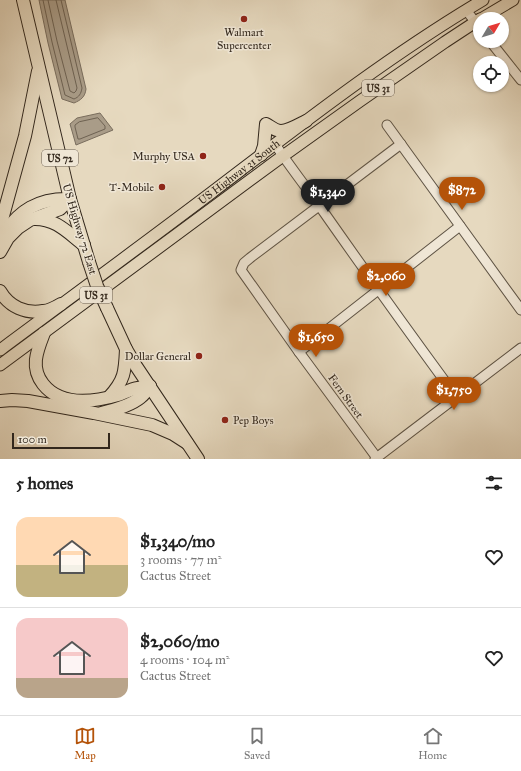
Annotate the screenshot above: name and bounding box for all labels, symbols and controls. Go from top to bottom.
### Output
north arrow [473,12,509,48]
map controls [473,12,509,92]
marker: Walmart Supercenter [239,14,249,24]
place label: Walmart Supercenter [217,26,272,52]
button: locate [473,56,509,92]
road number: US 31 [362,80,394,96]
street label: US Highway 31 South [196,137,283,207]
road number: US 72 [42,150,78,166]
place label: Murphy USA [133,150,196,163]
marker: Murphy USA [198,151,208,161]
pin: $872 [438,177,486,211]
pin: $1,340 [295,179,361,213]
place label: T-Mobile [109,181,154,194]
street label: US Highway 72 East [60,182,100,276]
marker: T-Mobile [157,182,167,192]
text: $872 [448,182,476,198]
text: $1,340 [310,184,346,200]
pin: $2,060 [353,263,419,297]
text: $2,060 [366,268,406,284]
road number: US 31 [80,287,112,303]
pin: $1,650 [283,324,349,358]
text: $1,650 [298,329,334,345]
place label: Dollar General [125,350,191,363]
marker: Dollar General [194,351,204,361]
street label: Fern Street [325,372,366,421]
pin: $1,750 [421,377,487,411]
text: $1,750 [436,382,472,398]
place label: Pep Boys [233,414,273,427]
marker: Pep Boys [220,415,230,425]
scale bar [12,431,110,450]
text: 100 m [18,433,47,446]
icon: filters [483,472,505,494]
text: 5 homes [16,473,73,494]
text: $1,340/mo [140,531,215,552]
icon: home [48,533,96,581]
icon: heart [483,546,505,568]
text: 3 rooms · 77 m² [140,552,222,568]
text: Cactus Street [140,568,211,584]
text: $2,060/mo [140,631,219,652]
icon: home [48,634,96,682]
icon: heart [483,647,505,669]
text: 4 rooms · 104 m² [140,652,230,668]
text: Cactus Street [140,668,211,684]
tab: Map [74,725,96,762]
tab: Saved [244,725,270,762]
tab: Home [418,725,447,762]

